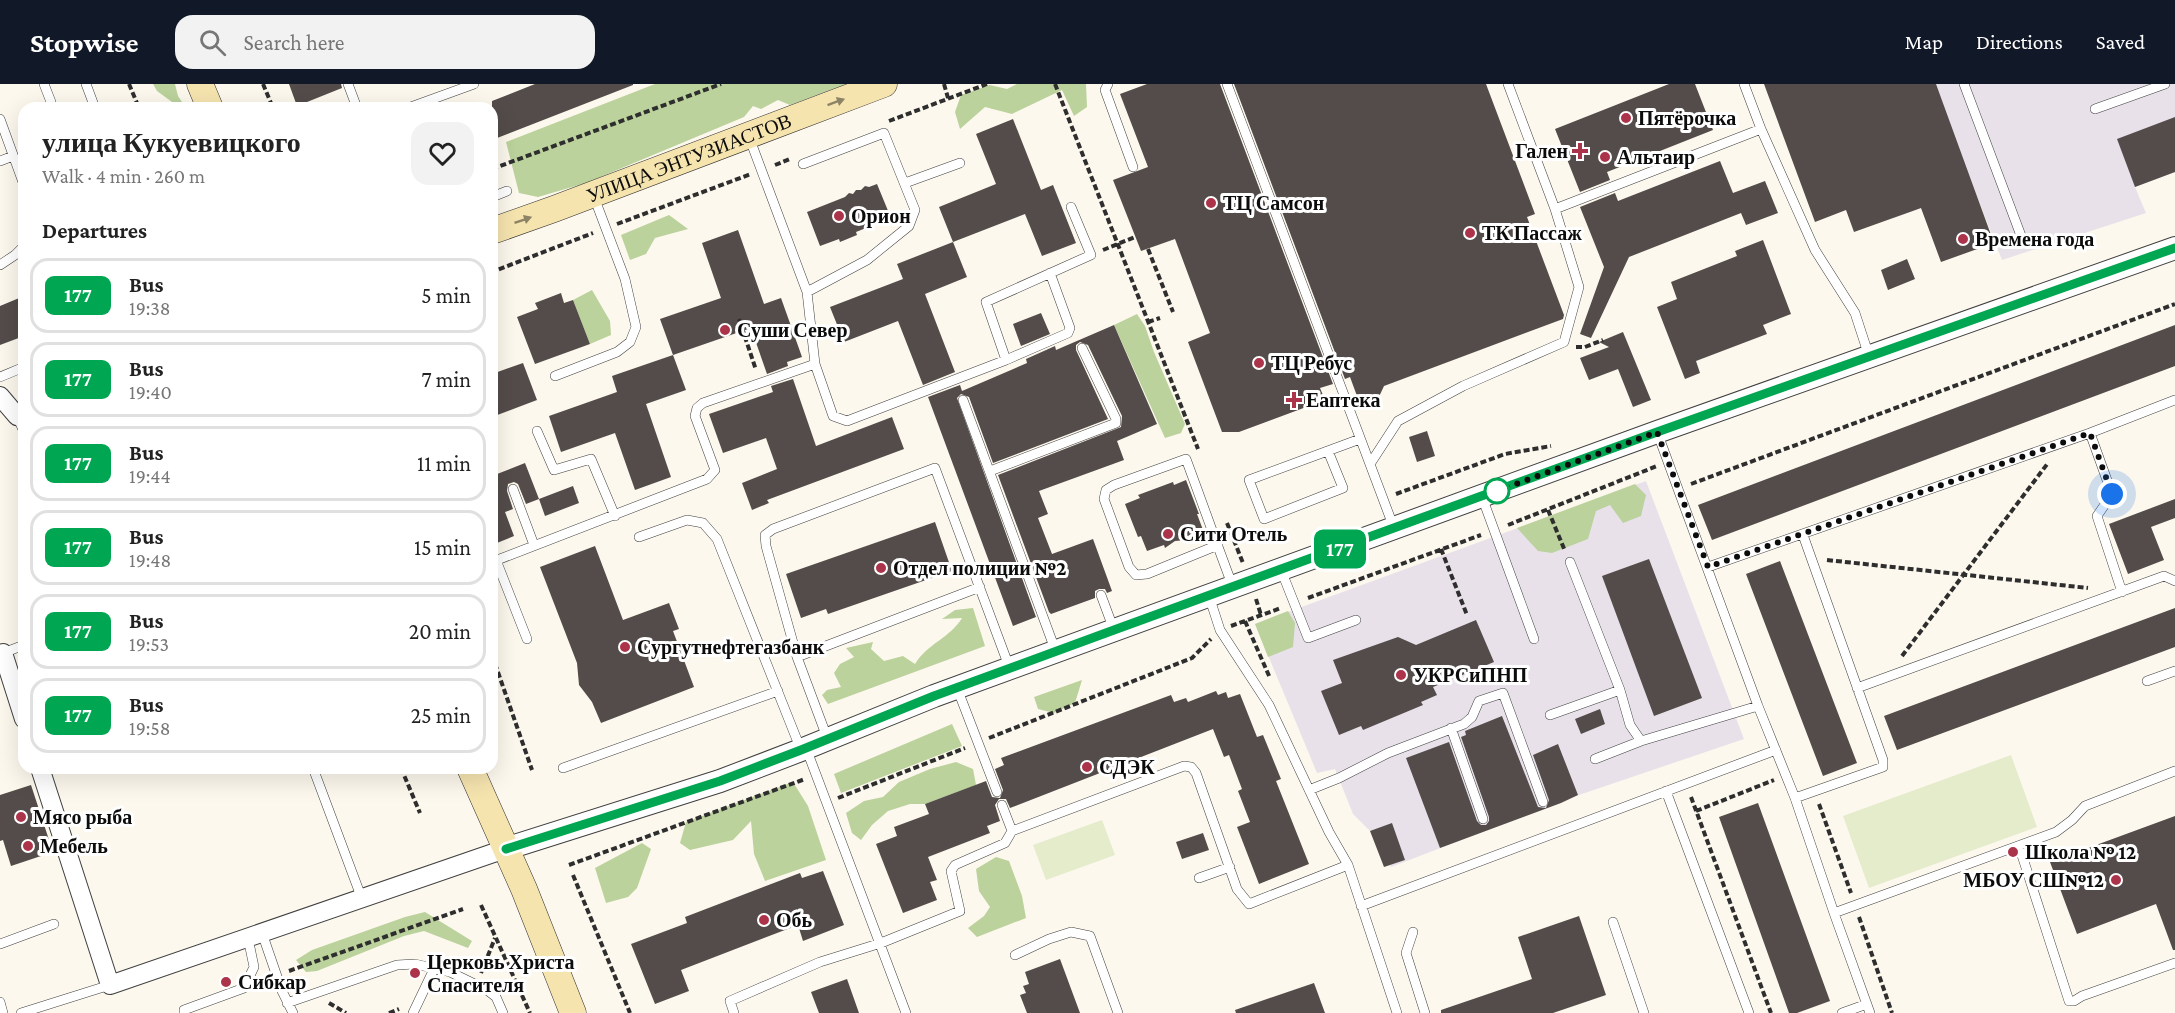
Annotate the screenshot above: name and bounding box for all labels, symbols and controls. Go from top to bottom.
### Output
search box [175,15,595,69]
icon: search [196,26,229,59]
text: Stopwise [30,27,139,58]
text: Search here [244,30,345,55]
text: Map [1905,30,1943,54]
text: Directions [1976,30,2063,54]
text: Saved [2096,30,2145,54]
one-way arrow [827,96,845,106]
place label: Пятёрочка [1638,107,1736,130]
street label: УЛИЦА ЭНТУЗИАСТОВ [583,109,794,207]
marker: Пятёрочка [1619,111,1633,125]
button: heart [411,122,474,185]
text: улица Кукуевицкого [42,127,301,158]
place label: Гален [1515,140,1568,162]
marker: Гален [1573,144,1587,158]
place label: Альтаир [1617,146,1695,169]
marker: Альтаир [1598,150,1612,164]
text: Walk · 4 min · 260 m [42,165,205,187]
place label: ТЦ Самсон [1223,192,1324,215]
marker: ТЦ Самсон [1204,196,1218,210]
place label: Орион [851,205,911,228]
marker: Орион [832,209,846,223]
one-way arrow [514,215,532,224]
text: Departures [42,218,147,243]
place label: ТК Пассаж [1482,222,1582,244]
marker: ТК Пассаж [1463,226,1477,240]
place label: Времена года [1975,228,2094,251]
marker: Времена года [1956,232,1970,246]
text: Bus [129,272,163,297]
text: 177 [64,283,92,307]
text: 5 min [421,283,471,308]
text: 19:38 [129,297,171,319]
place label: Суши Север [737,319,848,342]
marker: Суши Север [718,323,732,337]
place label: ТЦ Ребус [1271,352,1352,375]
text: Bus [129,356,163,381]
marker: ТЦ Ребус [1252,356,1266,370]
text: 177 [64,367,92,391]
text: 7 min [421,367,471,392]
text: 19:40 [129,381,172,403]
place label: Еаптека [1306,389,1381,411]
marker: Еаптека [1287,393,1301,407]
text: Bus [129,440,163,465]
text: 177 [64,451,92,475]
text: 11 min [417,451,471,476]
text: 19:44 [129,465,171,487]
unlabelled marker [1484,478,1510,504]
your location [2097,479,2127,509]
place label: Сити Отель [1180,523,1288,545]
text: Bus [129,524,163,549]
marker: Сити Отель [1161,527,1175,541]
line badge: 177 [1306,530,1374,568]
text: 177 [64,535,92,559]
text: 15 min [414,535,471,560]
text: 177 [1326,537,1354,561]
text: 19:48 [129,549,171,571]
place label: Отдел полиции №2 [893,557,1066,579]
marker: Отдел полиции №2 [874,561,888,575]
text: Bus [129,608,163,633]
text: 177 [64,619,92,643]
text: 20 min [409,619,471,644]
text: 19:53 [129,633,169,655]
place label: Сургутнефтегазбанк [637,636,825,659]
marker: Сургутнефтегазбанк [618,640,632,654]
place label: УКРСиПНП [1413,664,1528,686]
marker: УКРСиПНП [1394,668,1408,682]
text: Bus [129,692,163,717]
text: 177 [64,703,92,727]
text: 25 min [411,703,471,728]
text: 19:58 [129,717,171,739]
place label: СДЭК [1099,756,1155,779]
marker: СДЭК [1080,760,1094,774]
place label: Мясо рыба [33,806,132,829]
marker: Мясо рыба [14,810,28,824]
place label: Мебель [40,835,108,857]
marker: Мебель [21,839,35,853]
place label: Школа № 12 [2025,841,2136,863]
marker: Школа № 12 [2006,845,2020,859]
place label: МБОУ СШ№12 [1963,869,2104,891]
marker: МБОУ СШ№12 [2109,873,2123,887]
place label: Обь [776,909,813,931]
marker: Обь [757,913,771,927]
place label: Церковь Христа Спасителя [427,951,575,996]
marker: Церковь Христа Спасителя [408,966,422,980]
place label: Сибкар [238,971,306,994]
marker: Сибкар [219,975,233,989]

